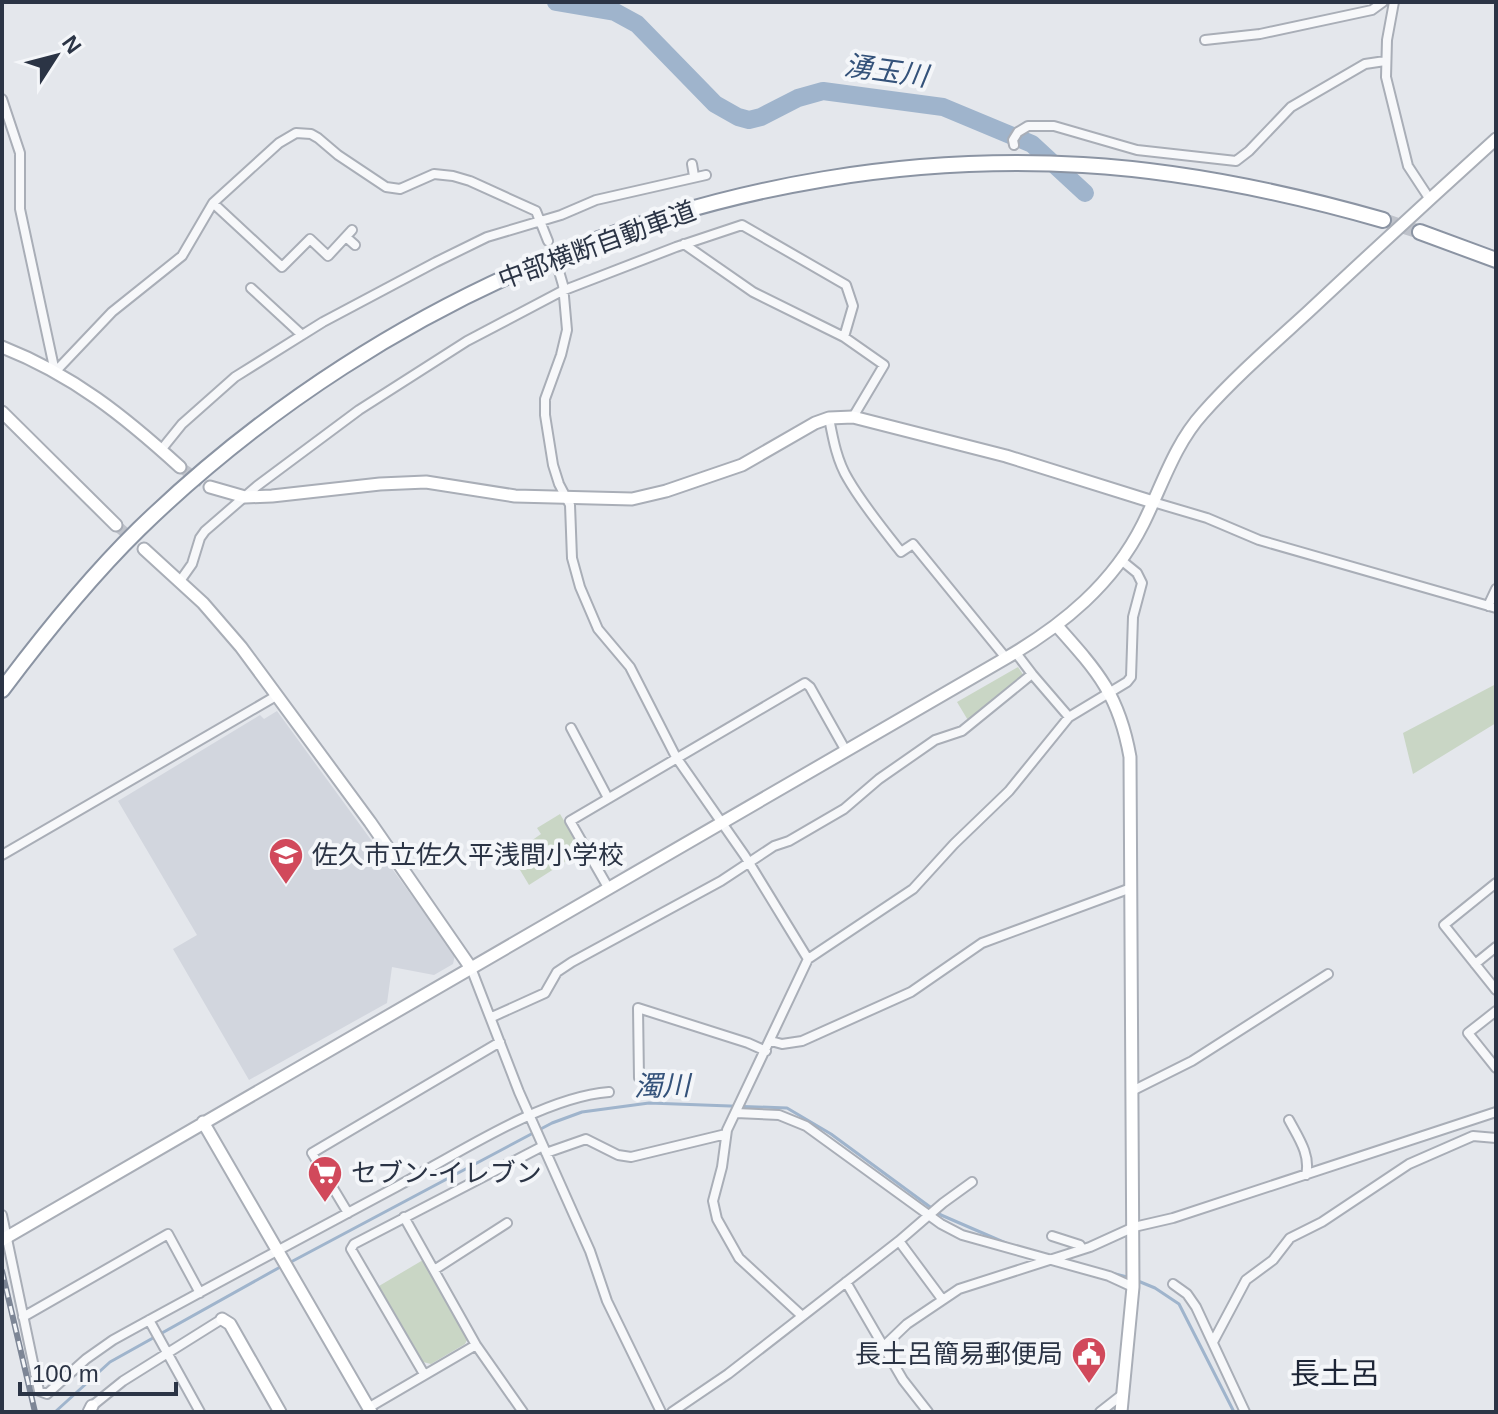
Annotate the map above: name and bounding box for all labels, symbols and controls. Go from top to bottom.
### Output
north arrow [16,16,96,96]
text: N [57,31,87,58]
water label: 湧玉川 [842,50,933,93]
street label: 中部横断自動車道 [494,195,700,295]
school or university icon: 佐久市立佐久平浅間小学校 [267,836,305,886]
place label: 佐久市立佐久平浅間小学校 [312,840,624,870]
water label: 濁川 [634,1070,693,1102]
supermarket icon: セブン-イレブン [306,1154,344,1204]
place label: セブン-イレブン [351,1158,542,1188]
public building icon: 長土呂簡易郵便局 [1070,1335,1108,1385]
place label: 長土呂簡易郵便局 [855,1339,1063,1369]
scale bar [20,1346,176,1396]
district label: 長土呂 [1290,1357,1380,1390]
text: 100 m [32,1360,99,1387]

